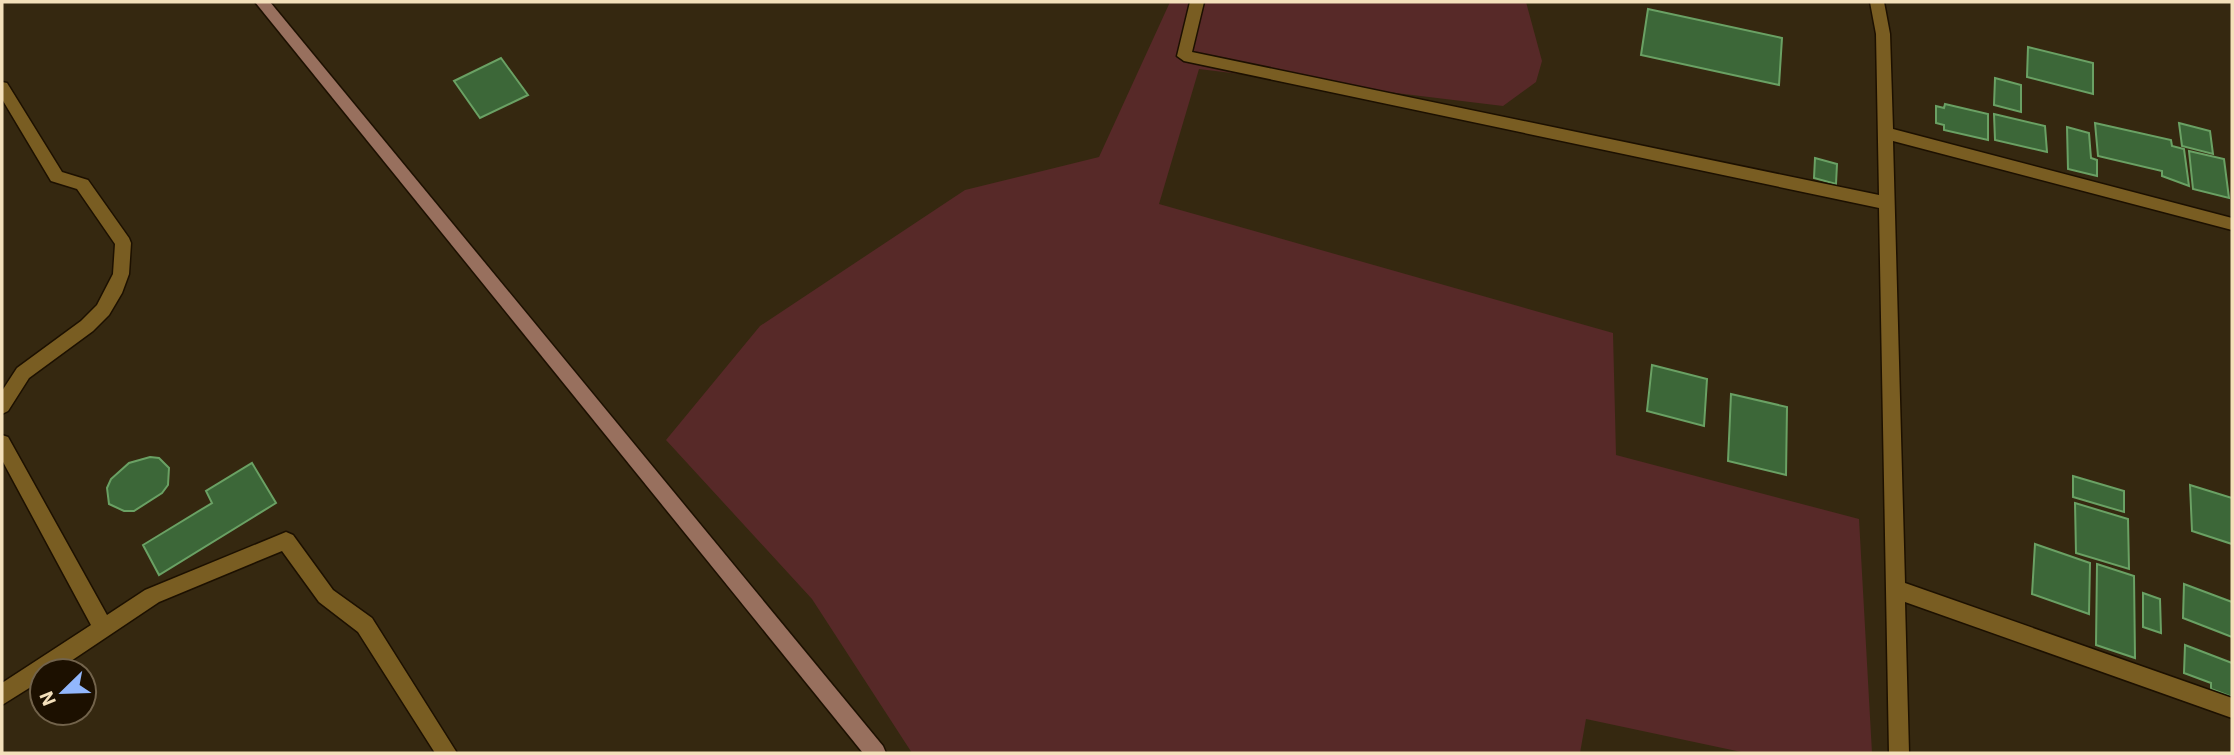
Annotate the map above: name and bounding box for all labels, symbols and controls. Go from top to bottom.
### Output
north arrow [28,657,98,727]
text: N [34,688,61,710]

